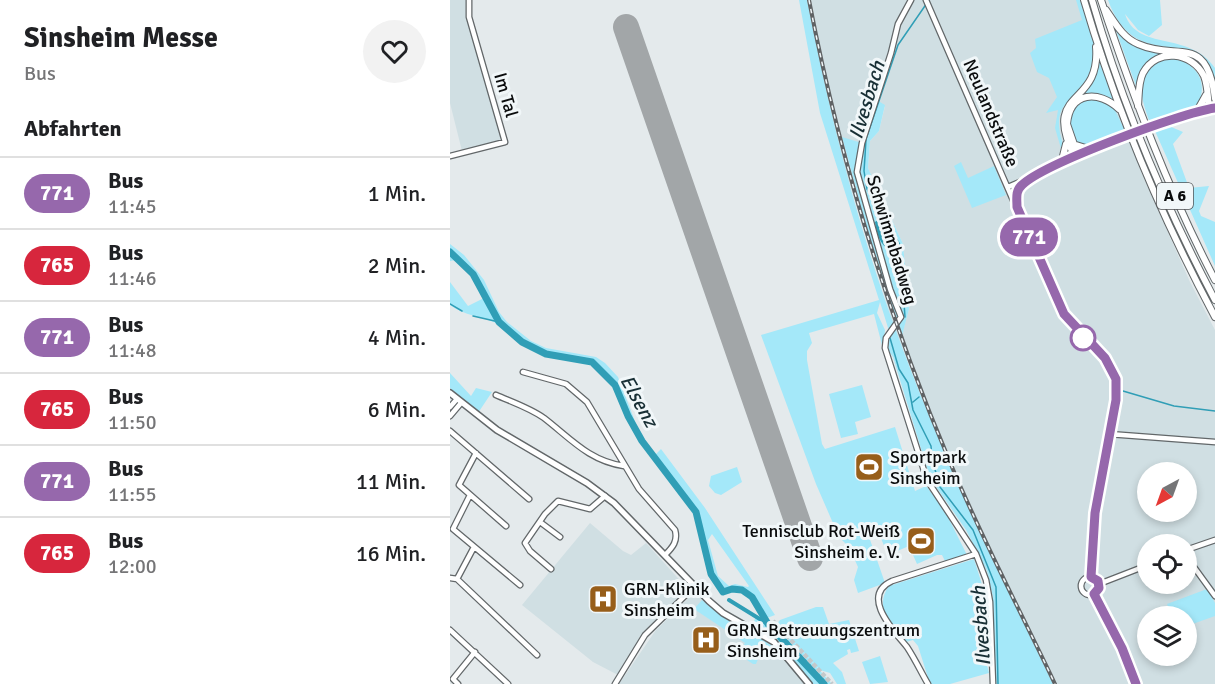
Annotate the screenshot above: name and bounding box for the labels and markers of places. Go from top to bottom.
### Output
unlabelled marker [1070,325,1096,351]
place label: Sportpark Sinsheim [890,446,967,489]
sports icon: Sportpark Sinsheim [853,451,885,483]
place label: Tennisclub Rot-Weiß Sinsheim e. V. [742,520,900,563]
sports icon: Tennisclub Rot-Weiß Sinsheim e. V. [905,525,937,557]
place label: GRN-Klinik Sinsheim [624,578,709,621]
hospital icon: GRN-Klinik Sinsheim [587,583,619,615]
place label: GRN-Betreuungszentrum Sinsheim [727,619,920,662]
hospital icon: GRN-Betreuungszentrum Sinsheim [690,624,722,656]

